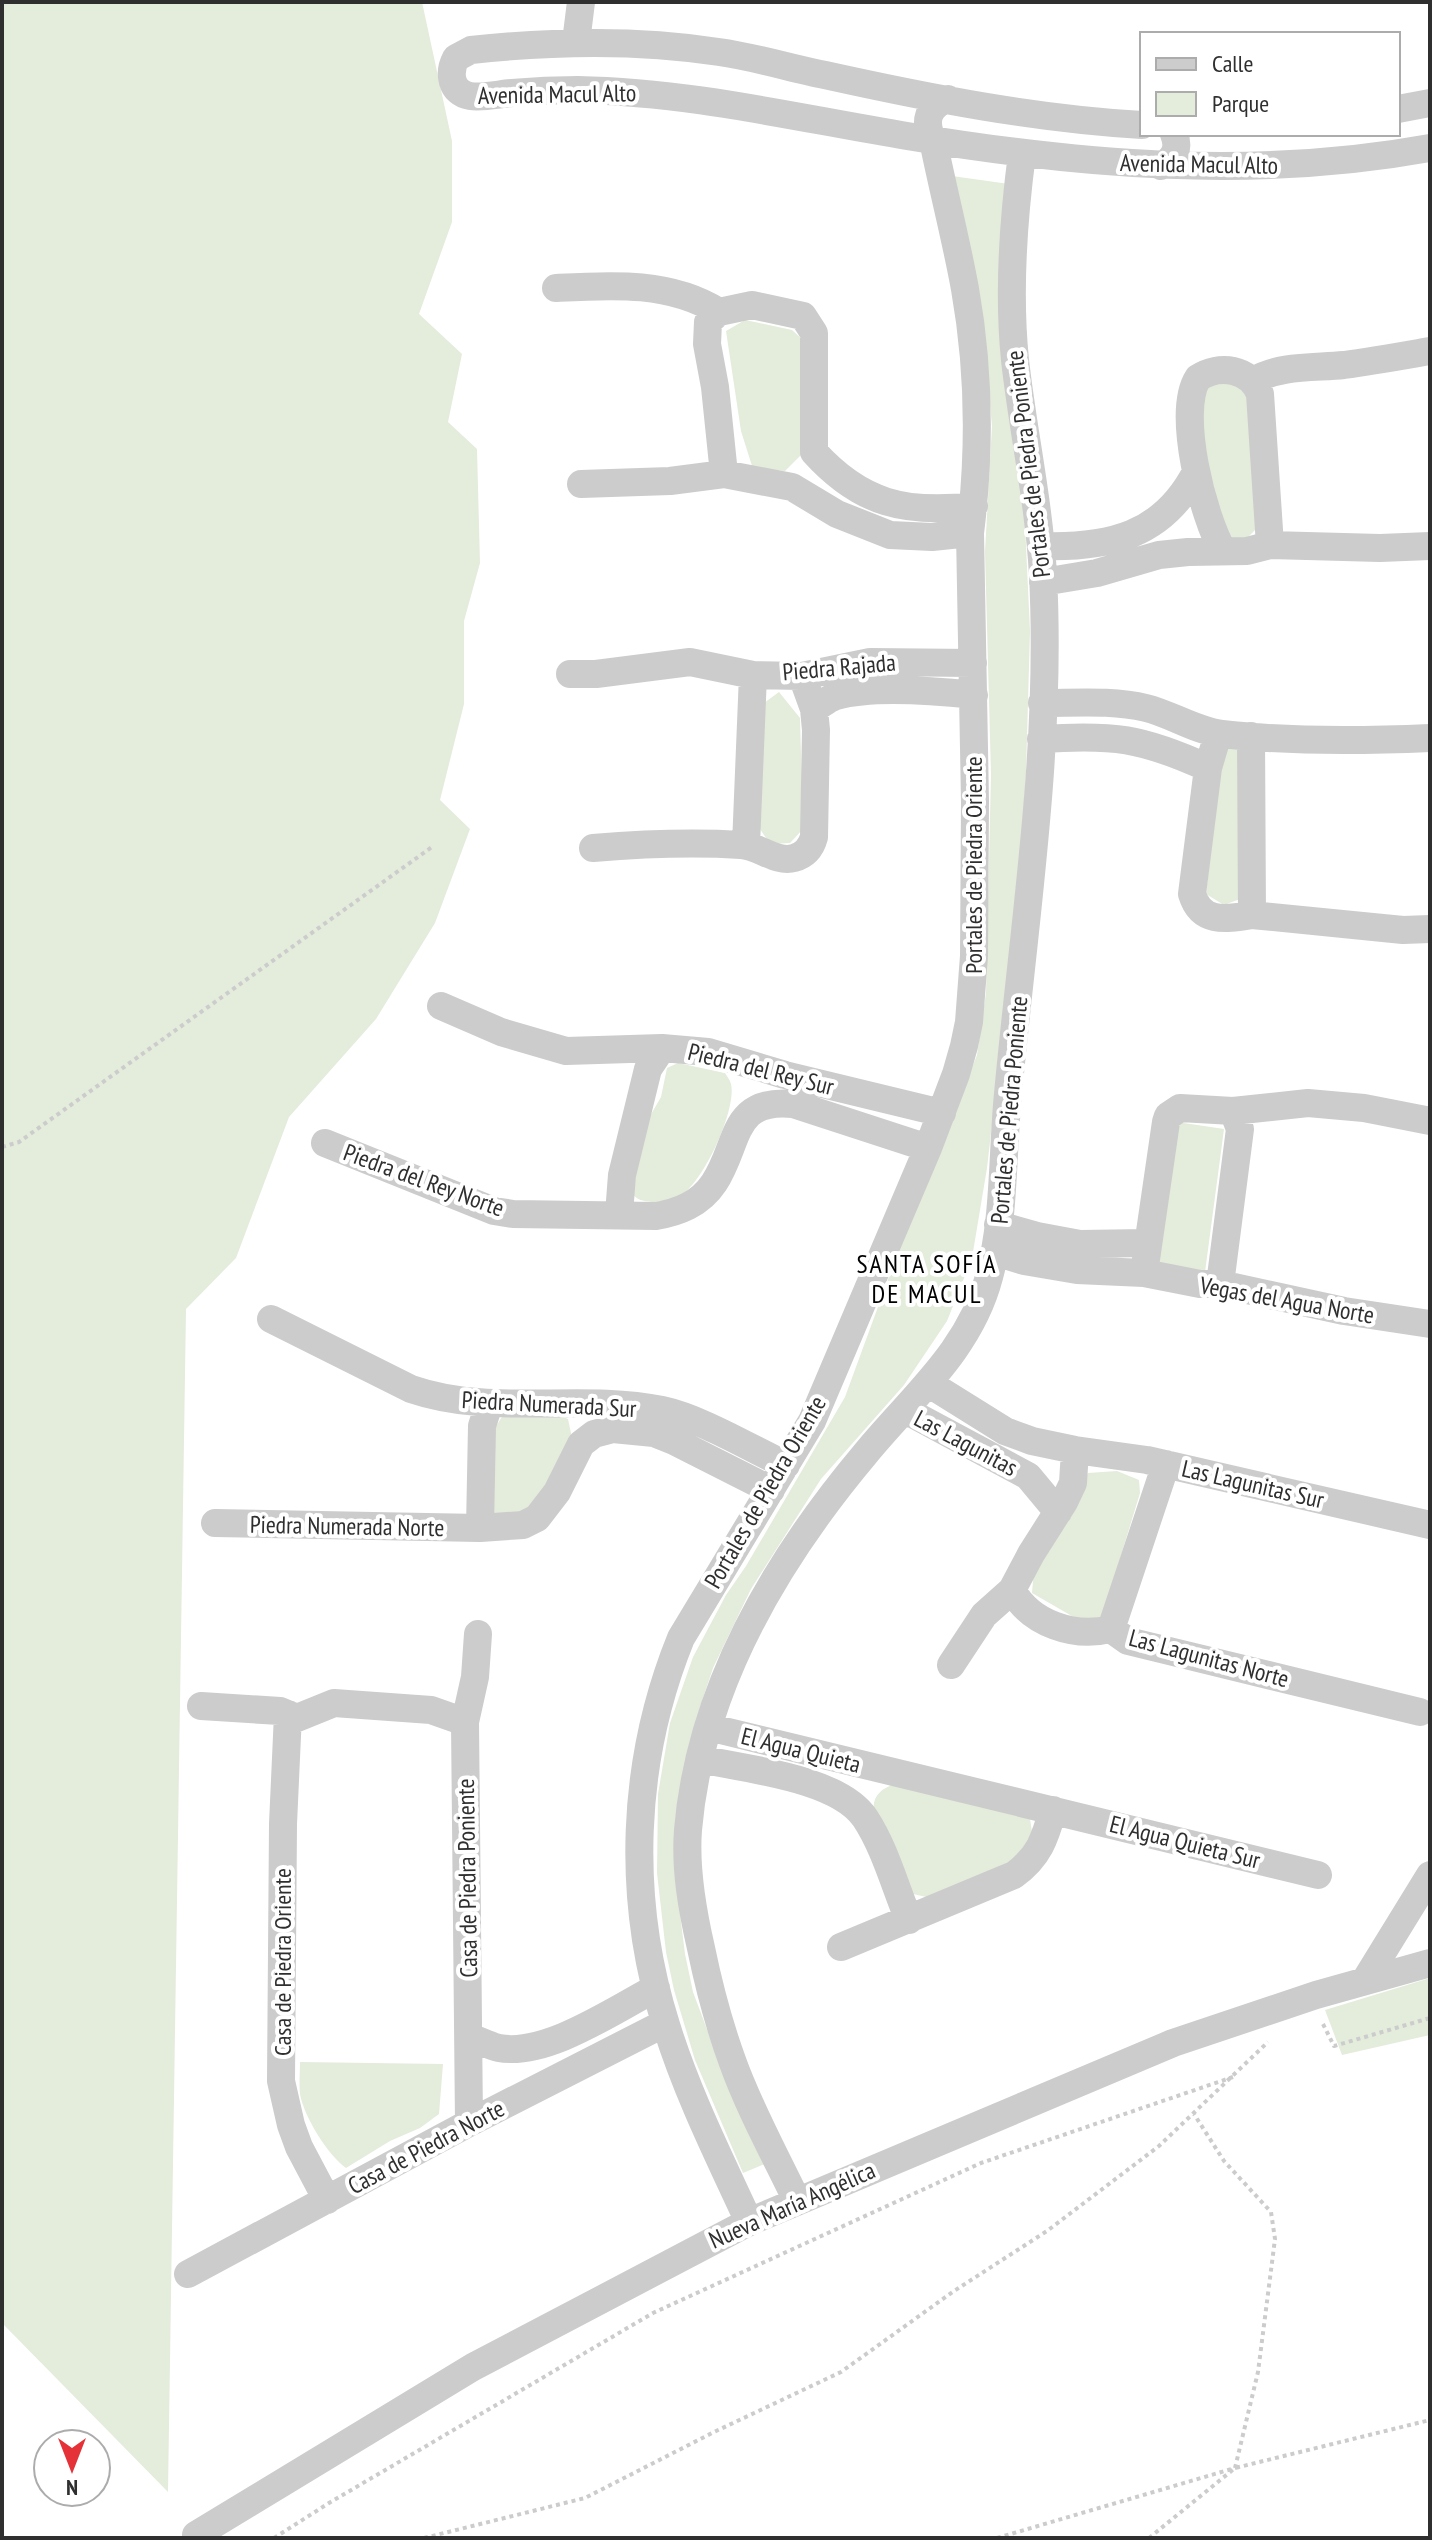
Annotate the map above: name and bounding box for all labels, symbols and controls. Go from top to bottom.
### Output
legend [1140,32,1400,136]
text: Calle [1212,48,1253,79]
street label: Avenida Macul Alto [478,77,636,111]
text: Parque [1212,88,1269,119]
street label: Avenida Macul Alto [1120,147,1278,181]
street label: Portales de Piedra Poniente [999,349,1057,579]
street label: Piedra Rajada [781,647,897,687]
street label: Portales de Piedra Oriente [958,756,989,974]
street label: Portales de Piedra Poniente [984,995,1034,1225]
street label: Piedra del Rey Sur [685,1036,838,1102]
street label: Piedra del Rey Norte [339,1137,509,1223]
district label: SANTA SOFÍA DE MACUL [856,1247,998,1310]
street label: Vegas del Agua Norte [1196,1269,1377,1331]
street label: Piedra Numerada Sur [461,1384,638,1424]
street label: Portales de Piedra Oriente [697,1390,833,1594]
street label: Las Lagunitas [909,1403,1023,1483]
street label: Las Lagunitas Sur [1179,1453,1327,1515]
street label: Piedra Numerada Norte [250,1509,444,1543]
street label: Las Lagunitas Norte [1126,1622,1292,1694]
street label: El Agua Quieta [738,1720,864,1780]
street label: Casa de Piedra Poniente [450,1778,484,1978]
street label: El Agua Quieta Sur [1106,1808,1264,1876]
street label: Casa de Piedra Oriente [267,1868,298,2056]
street label: Casa de Piedra Norte [342,2093,510,2201]
street label: Nueva María Angélica [704,2155,880,2255]
north arrow [32,2428,112,2508]
text: N [66,2474,78,2502]

